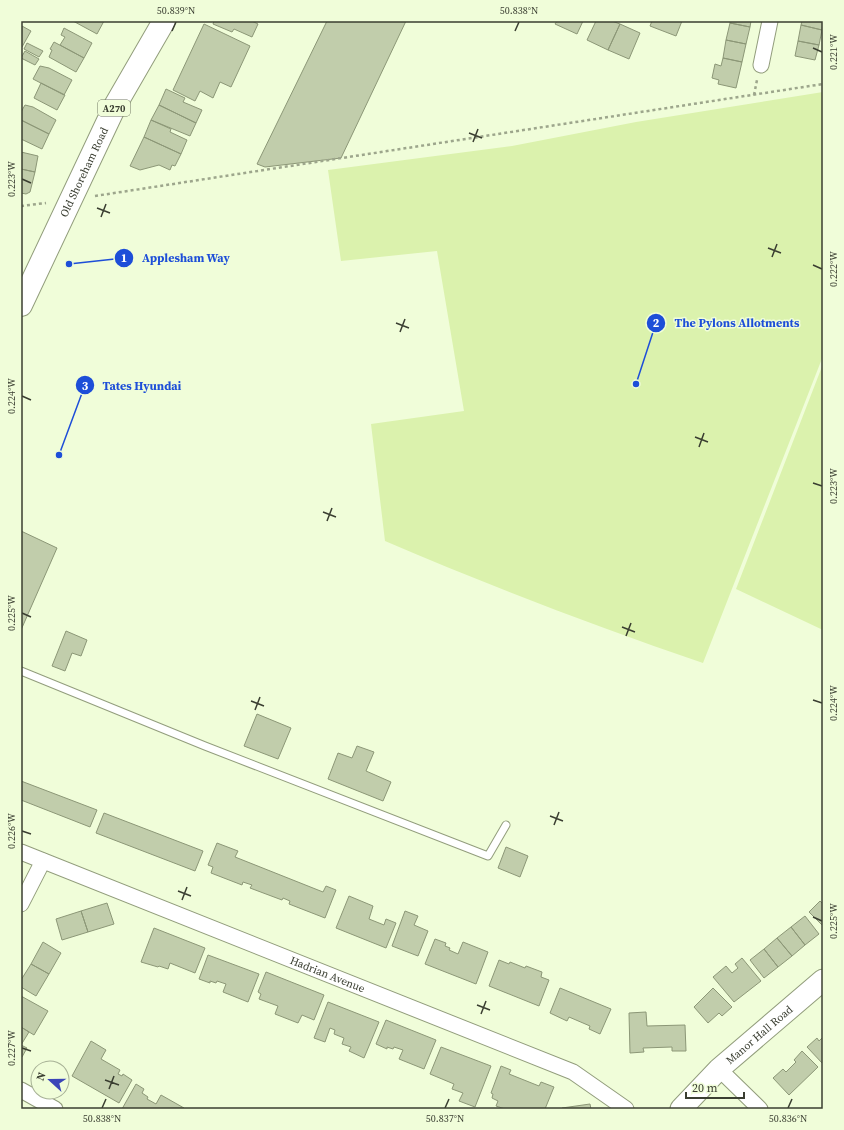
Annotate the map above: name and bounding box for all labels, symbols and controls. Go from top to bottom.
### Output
text: 50.839°N [157,4,195,17]
text: 50.838°N [500,4,538,17]
text: 0.221°W [827,34,840,70]
road number: A270 [98,100,130,116]
street label: Old Shoreham Road [56,124,112,220]
text: 0.223°W [5,161,18,197]
callout: Applesham Way [114,246,238,270]
text: 1 [121,250,127,266]
text: Applesham Way [142,250,230,266]
text: 0.222°W [827,251,840,287]
callout: The Pylons Allotments [646,311,807,335]
text: 2 [653,315,660,331]
text: The Pylons Allotments [675,315,800,331]
callout: Tates Hyundai [75,373,190,397]
text: 0.224°W [5,378,18,414]
text: 3 [82,378,89,394]
text: Tates Hyundai [103,378,182,394]
text: 0.223°W [827,468,840,504]
text: 0.225°W [5,595,18,631]
text: 0.224°W [827,685,840,721]
text: 0.226°W [5,813,18,849]
text: 0.225°W [827,903,840,939]
street label: Hadrian Avenue [288,953,367,996]
street label: Manor Hall Road [723,1001,796,1067]
text: 0.227°W [5,1030,18,1066]
north arrow [30,1060,70,1100]
text: N [33,1070,50,1083]
scale bar [686,1074,744,1100]
text: 20 m [692,1080,718,1096]
text: 50.838°N [83,1112,121,1125]
text: 50.837°N [426,1112,464,1125]
text: 50.836°N [769,1112,807,1125]

